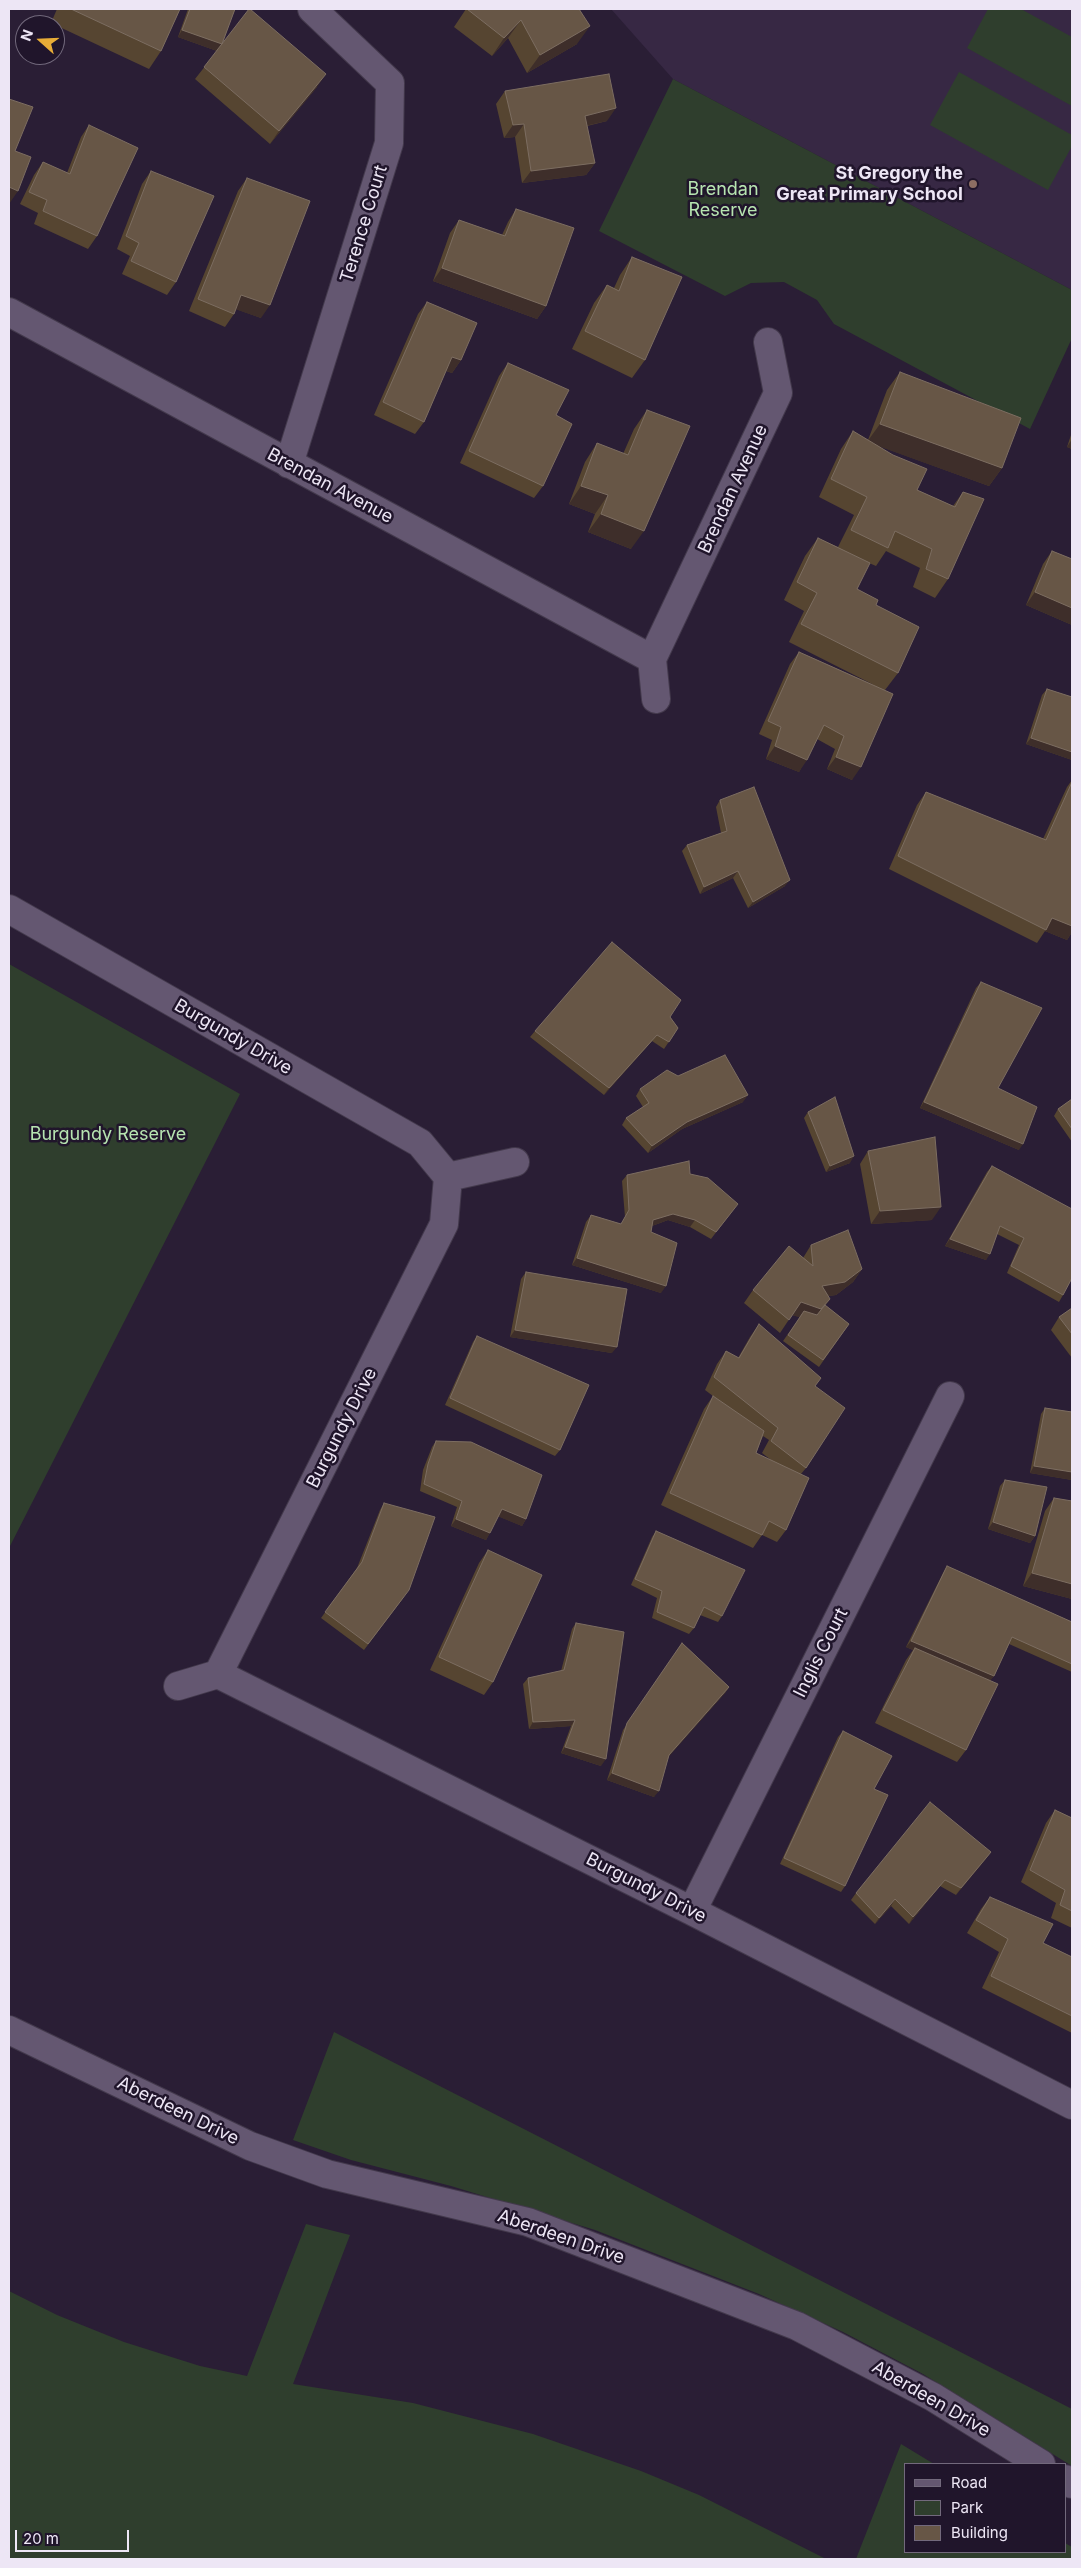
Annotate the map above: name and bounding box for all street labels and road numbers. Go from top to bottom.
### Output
street label: Terence Court [336,163,392,285]
street label: Brendan Avenue [694,421,772,557]
street label: Brendan Avenue [263,444,397,528]
street label: Burgundy Drive [170,995,296,1079]
street label: Burgundy Drive [302,1364,382,1492]
street label: Inglis Court [789,1605,853,1701]
street label: Burgundy Drive [582,1848,710,1928]
street label: Aberdeen Drive [114,2072,242,2150]
street label: Aberdeen Drive [495,2205,627,2269]
street label: Aberdeen Drive [868,2356,994,2442]

